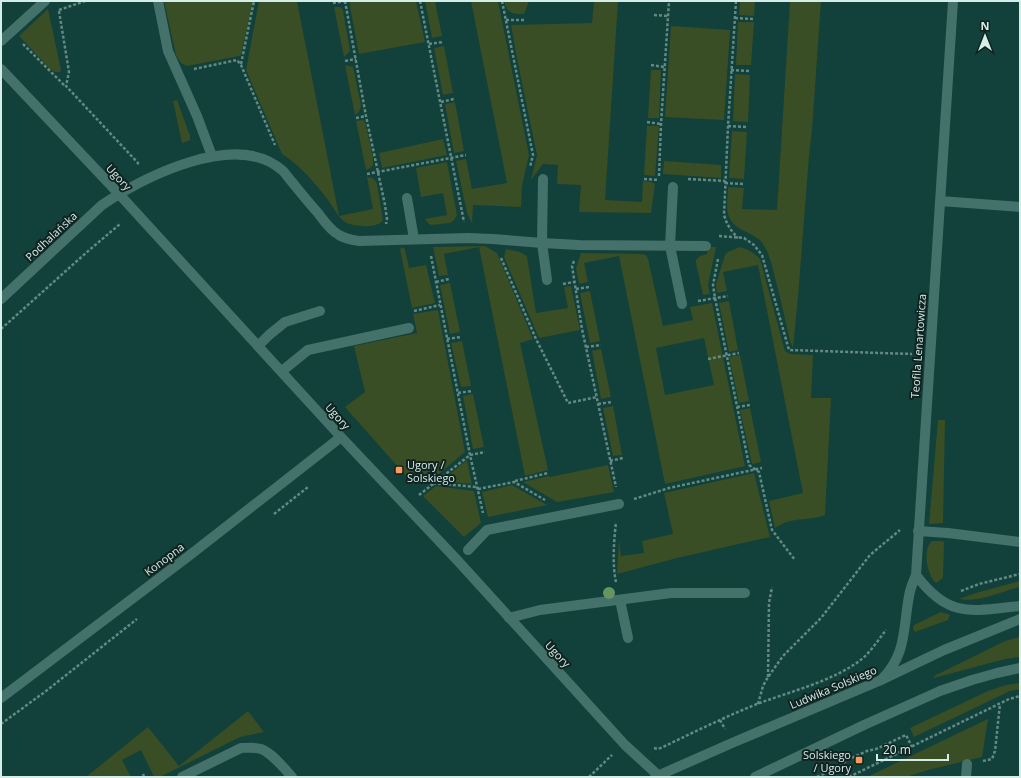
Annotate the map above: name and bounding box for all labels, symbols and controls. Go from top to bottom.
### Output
north arrow [965,16,1005,56]
text: N [981,18,989,33]
street label: Ugory [103,161,135,194]
street label: Podhalańska [22,208,80,264]
street label: Teofila Lenartowicza [907,293,929,399]
street label: Ugory [322,400,354,433]
place label: Ugory / Solskiego [407,457,455,485]
marker: Ugory / Solskiego [394,465,404,475]
street label: Konopna [141,539,187,579]
street label: Ugory [542,638,574,671]
street label: Ludwika Solskiego [787,662,879,712]
scale bar [877,736,948,762]
text: 20 m [883,741,911,758]
place label: Solskiego / Ugory [803,747,851,775]
marker: Solskiego / Ugory [854,755,864,765]

